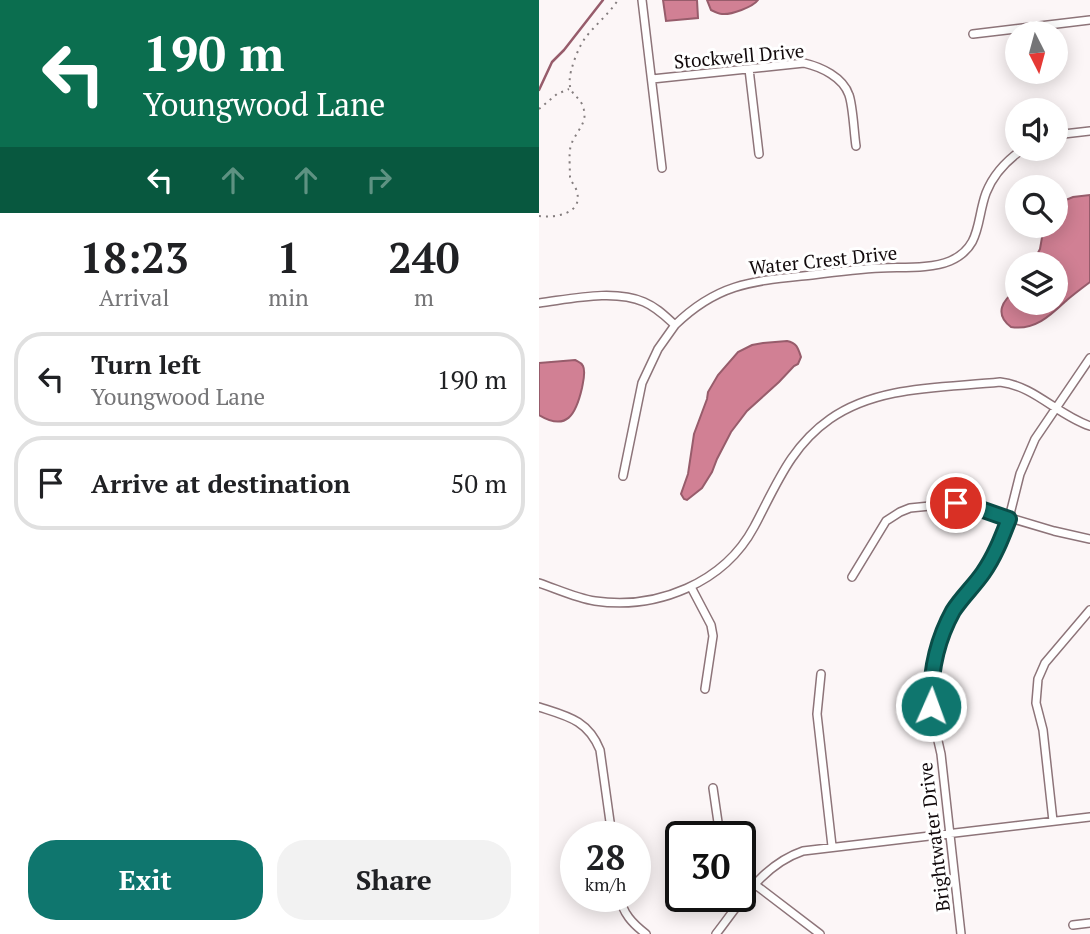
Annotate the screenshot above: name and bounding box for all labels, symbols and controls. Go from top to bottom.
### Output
text: 190 m [143,20,285,85]
north arrow [1005,21,1067,84]
map controls [1005,21,1068,315]
icon: left [28,28,119,119]
street label: Stockwell Drive [673,37,805,74]
text: Youngwood Lane [143,83,385,125]
button: sound [1005,98,1068,161]
icon: left [141,161,179,199]
icon: ahead [214,161,252,199]
icon: ahead [287,161,325,199]
icon: right [360,161,398,199]
button: search [1005,175,1068,238]
text: 18:23 [80,229,189,285]
text: 1 [277,229,300,285]
text: 240 [388,229,459,285]
street label: Water Crest Drive [748,239,898,280]
button: layers [1005,252,1068,315]
text: Arrival [99,282,169,313]
text: min [268,282,309,313]
text: m [414,282,434,313]
text: Turn left [91,347,201,381]
icon: left [32,360,70,398]
text: 190 m [437,362,507,396]
text: Youngwood Lane [91,381,265,412]
icon: arrive [32,464,70,502]
text: Arrive at destination [91,466,350,500]
text: 50 m [451,466,507,500]
pin [926,473,986,533]
icon: arrive [937,484,975,522]
position arrow [894,669,968,743]
street label: Brightwater Drive [912,761,955,913]
speed limit sign: 30 [665,821,756,912]
text: 28 [586,834,625,880]
button: Exit [28,840,263,920]
button: Share [277,840,511,920]
text: km/h [585,872,626,896]

